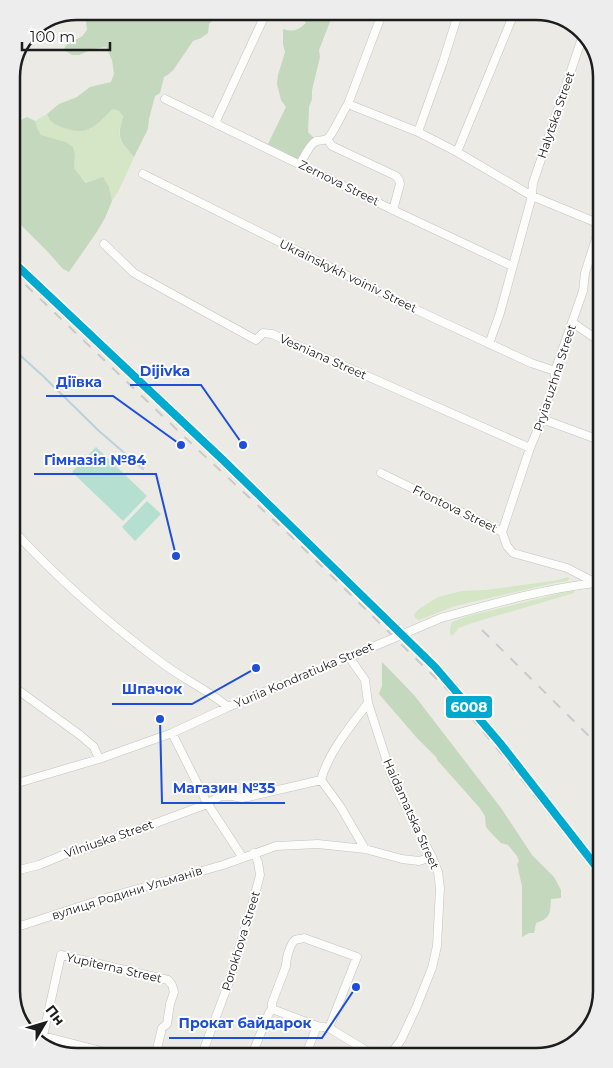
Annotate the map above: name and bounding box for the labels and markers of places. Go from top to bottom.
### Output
callout: Dijivka [130,356,201,385]
callout: Діївка [46,367,113,396]
callout: Гімназія №84 [34,445,156,474]
callout: Шпачок [112,675,192,704]
callout: Магазин №35 [162,774,285,803]
callout: Прокат байдарок [169,1009,322,1038]

